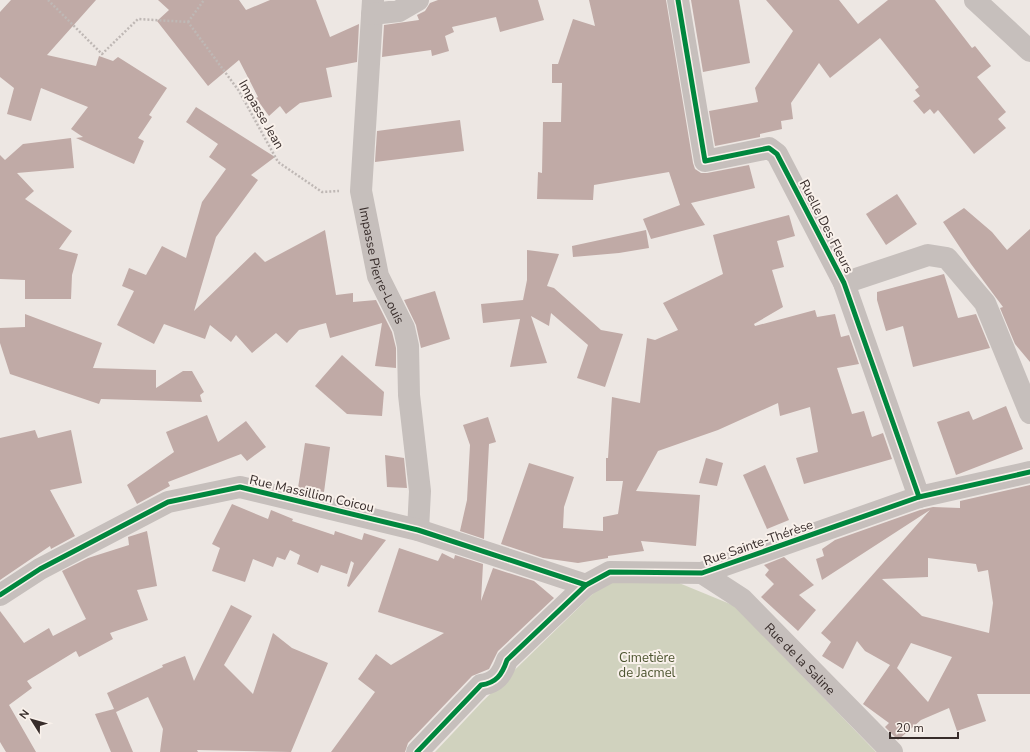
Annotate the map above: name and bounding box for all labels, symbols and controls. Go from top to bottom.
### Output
street label: Impasse Jean [234,77,288,152]
street label: Ruelle Des Fleurs [795,177,857,276]
street label: Impasse Pierre-Louis [354,205,409,327]
street label: Rue Massillion Coicou [248,471,376,517]
street label: Rue Sainte-Thérèse [701,516,816,570]
street label: Rue de la Saline [760,619,839,699]
park label: Cimetière de Jacmel [619,649,676,682]
north arrow [12,700,52,740]
text: N [16,706,33,722]
scale bar [890,714,958,740]
text: 20 m [896,720,924,736]

